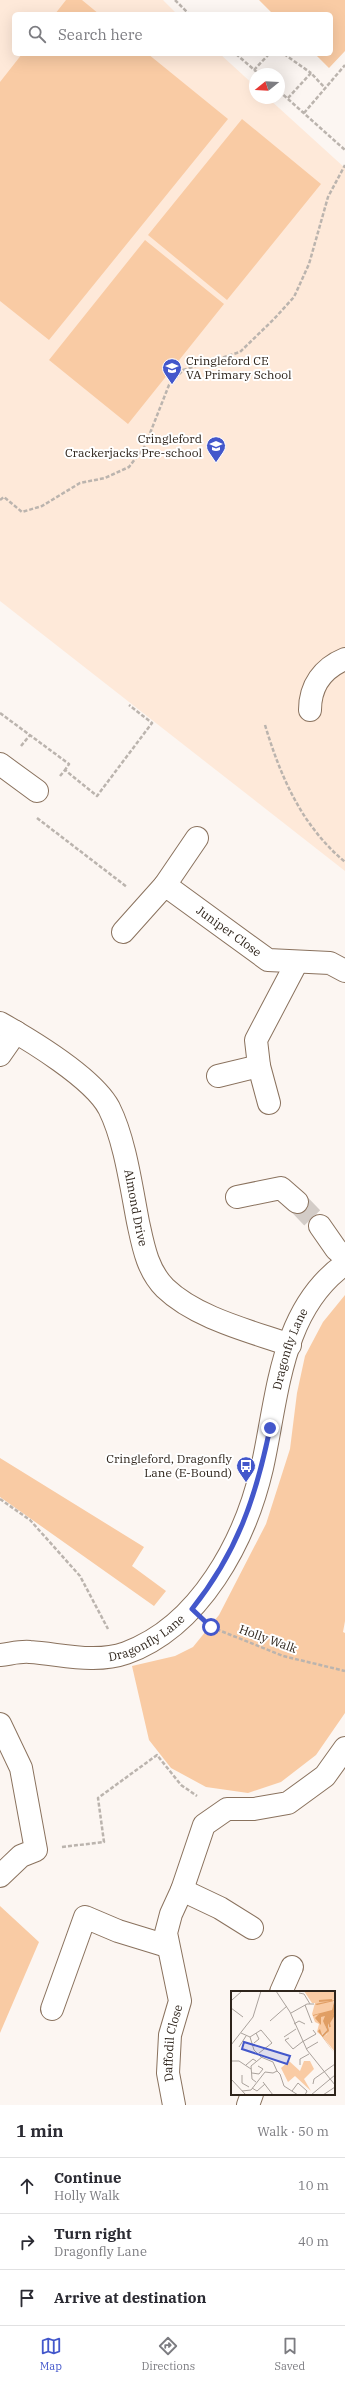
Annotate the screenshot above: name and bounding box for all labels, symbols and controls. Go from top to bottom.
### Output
search box [12,12,333,56]
icon: search [26,23,48,45]
text: Search here [58,25,143,44]
north arrow [249,68,285,104]
place label: Cringleford CE VA Primary School [186,353,292,382]
school or university icon: Cringleford CE VA Primary School [161,357,183,385]
place label: Cringleford Crackerjacks Pre-school [65,431,202,460]
school or university icon: Cringleford Crackerjacks Pre-school [205,435,227,463]
street label: Juniper Close [194,902,265,960]
street label: Almond Drive [121,1168,151,1248]
street label: Dragonfly Lane [269,1305,311,1391]
route end [261,1419,279,1437]
place label: Cringleford, Dragonfly Lane (E-Bound) [106,1451,233,1480]
bus stop icon: Cringleford, Dragonfly Lane (E-Bound) [235,1455,257,1483]
street label: Dragonfly Lane [107,1611,188,1664]
route start [202,1618,220,1636]
street label: Holly Walk [237,1621,299,1656]
inset map [231,1991,335,2095]
street label: Daffodil Close [160,2003,186,2083]
text: 1 min [16,2120,64,2142]
text: Walk · 50 m [257,2123,329,2140]
text: Continue [54,2168,121,2187]
icon: ahead [16,2175,38,2197]
text: 10 m [298,2177,329,2194]
text: Holly Walk [54,2187,120,2204]
text: Turn right [54,2224,132,2243]
icon: right [16,2231,38,2253]
text: 40 m [298,2233,329,2250]
text: Dragonfly Lane [54,2243,147,2260]
icon: arrive [16,2287,38,2309]
text: Arrive at destination [54,2288,206,2307]
tab: Map [40,2335,62,2373]
tab: Directions [141,2335,195,2373]
tab: Saved [274,2335,305,2373]

